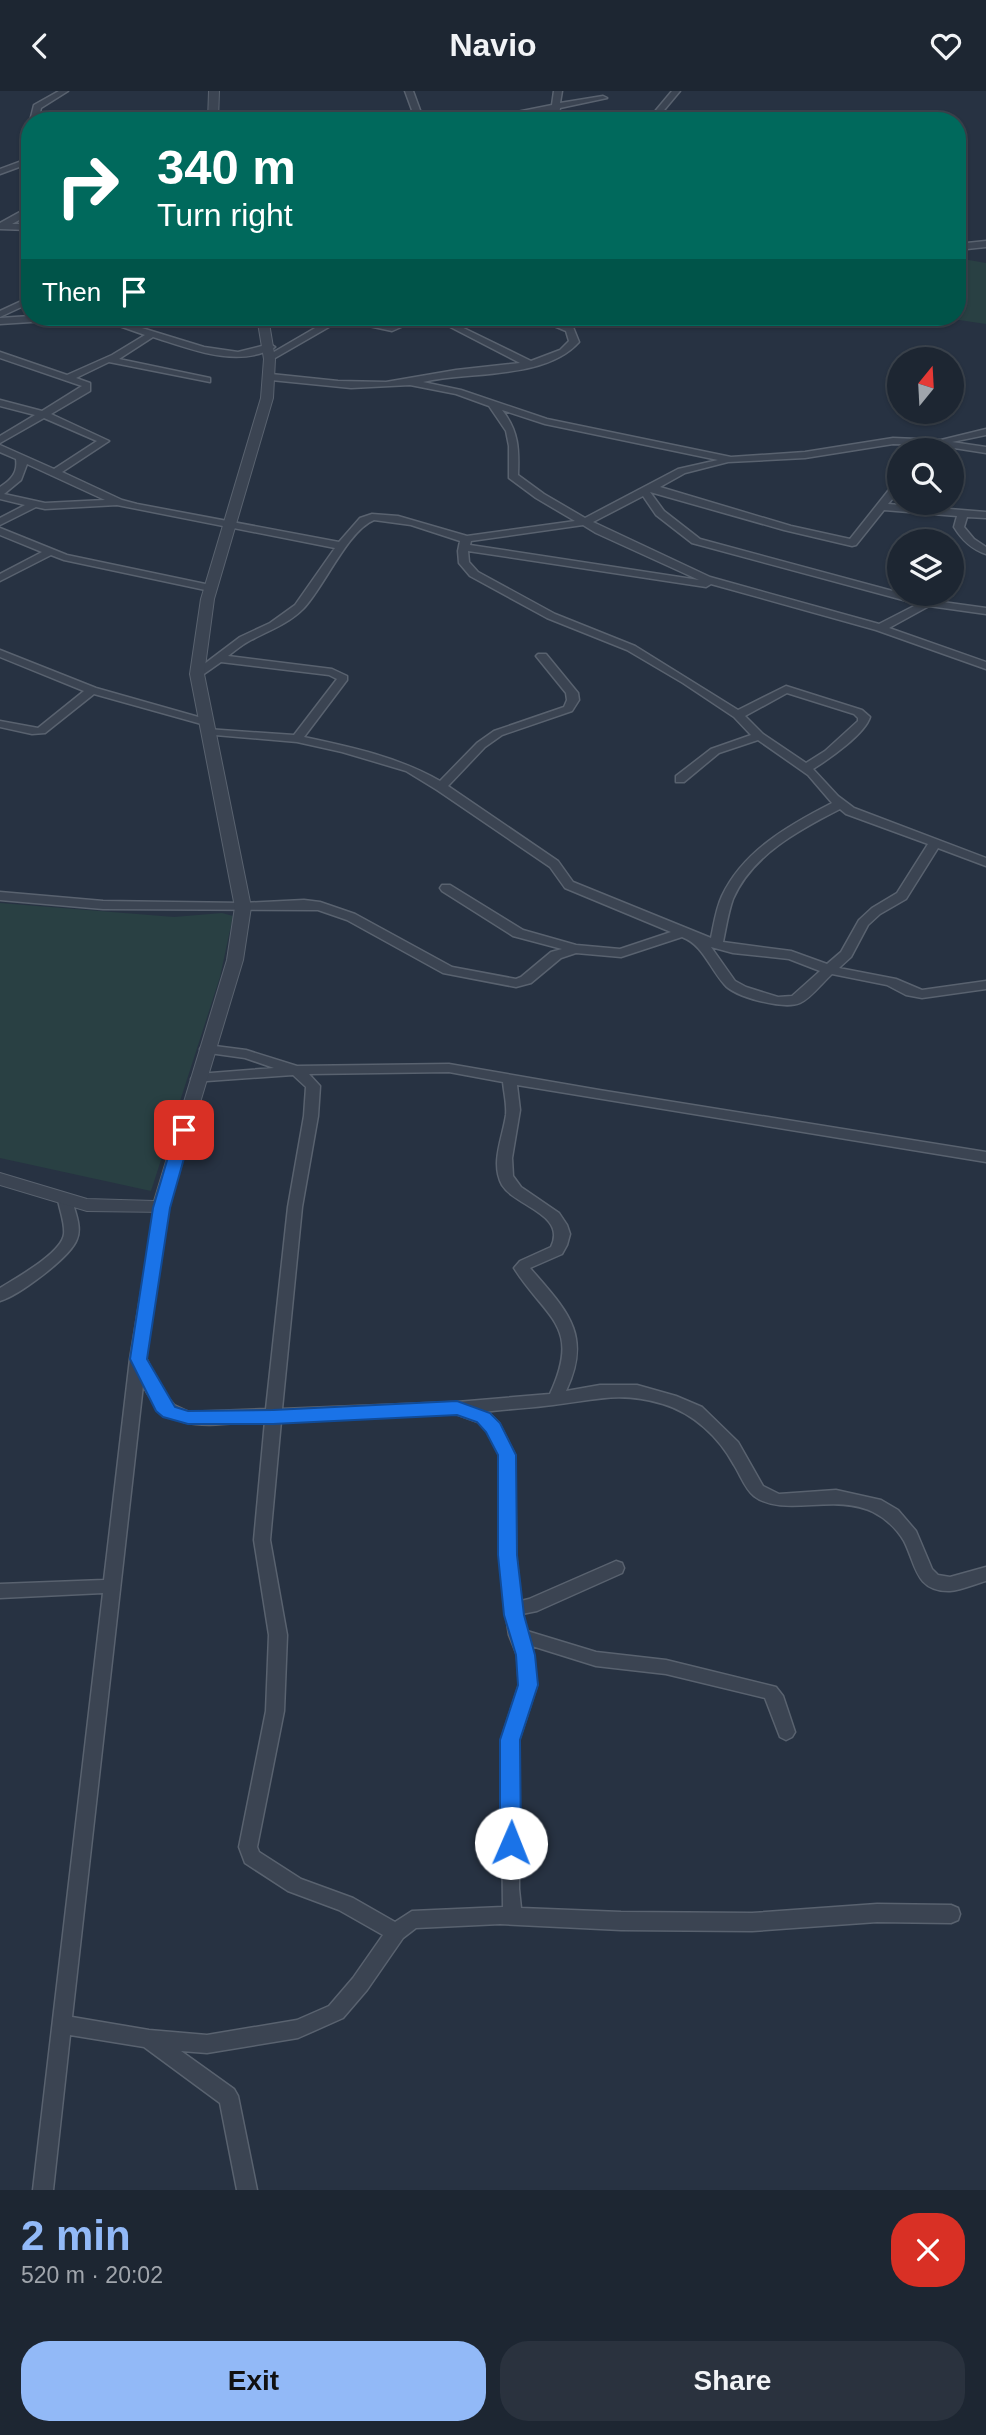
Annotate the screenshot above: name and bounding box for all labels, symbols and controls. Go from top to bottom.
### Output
icon: back [21,27,59,65]
text: Navio [449,27,537,63]
icon: heart [927,27,965,65]
icon: right [42,140,133,231]
text: 340 m [157,140,296,194]
text: Turn right [157,197,293,233]
icon: arrive [115,273,153,311]
text: Then [42,277,101,307]
north arrow [887,347,964,423]
map controls [887,347,964,606]
button: search [887,438,964,515]
button: layers [887,529,964,606]
pin [154,1100,214,1160]
icon: arrive [165,1111,203,1149]
position arrow [474,1806,548,1880]
text: 2 min [21,2212,131,2259]
button: close [891,2213,965,2287]
text: 520 m · 20:02 [21,2262,163,2288]
button: Exit [21,2341,486,2421]
button: Share [500,2341,965,2421]

